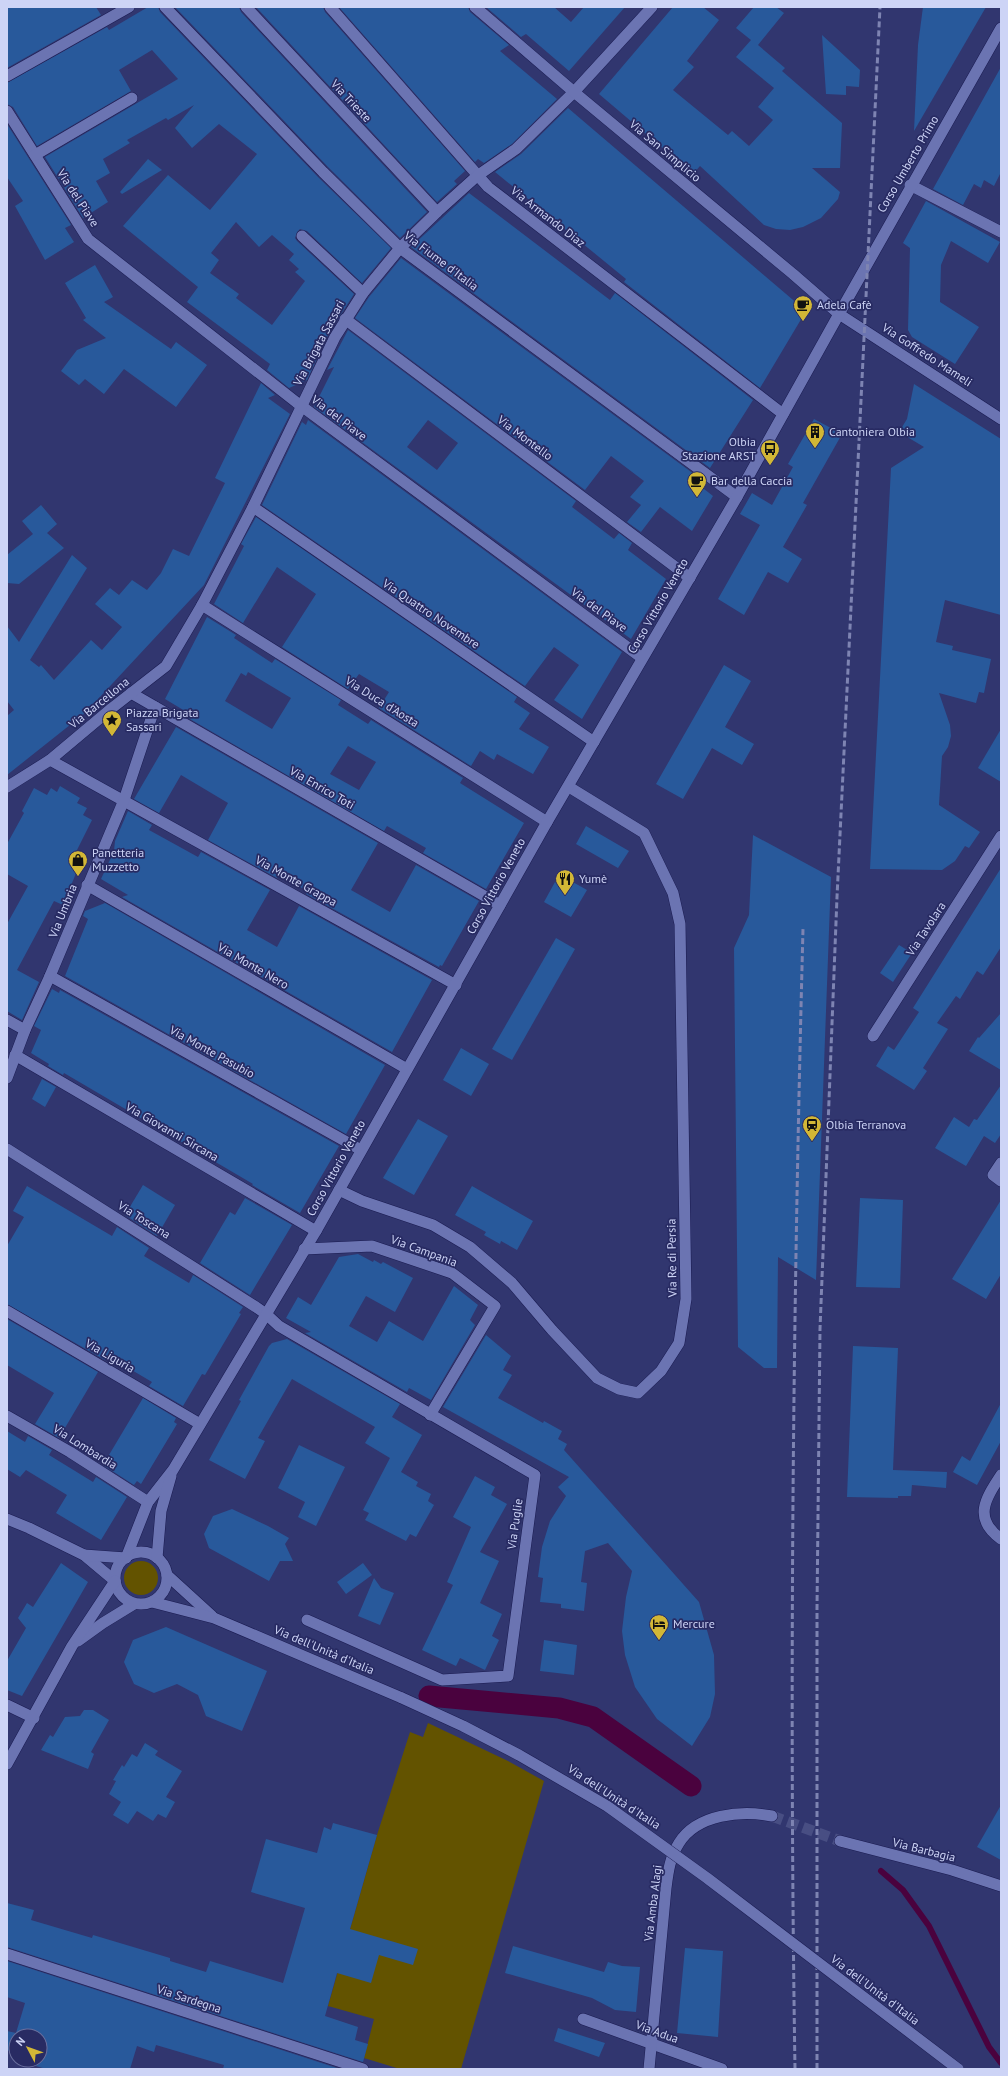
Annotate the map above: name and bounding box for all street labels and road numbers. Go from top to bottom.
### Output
street label: Via Trieste [327,76,375,125]
street label: Corso Umberto Primo [874,113,941,215]
street label: Via San Simplicio [626,116,704,185]
street label: Via del Piave [54,165,103,230]
street label: Via Armando Diaz [507,182,589,250]
street label: Via Fiume d'Italia [400,227,482,294]
street label: Via Brigata Sassari [289,297,347,389]
street label: Via Goffredo Mameli [878,319,975,389]
street label: Via del Piave [308,391,370,443]
street label: Via Montello [494,411,556,463]
street label: Corso Vittorio Veneto [624,555,691,656]
street label: Via Quattro Novembre [379,575,483,652]
street label: Via del Piave [567,584,630,635]
street label: Via Duca d'Aosta [342,672,422,730]
street label: Via Barcellona [65,674,132,732]
street label: Via Enrico Toti [286,762,357,812]
street label: Corso Vittorio Veneto [463,835,528,936]
street label: Via Monte Grappa [252,851,340,909]
street label: Via Umbria [45,882,80,941]
street label: Via Tavolara [902,899,949,960]
street label: Via Monte Nero [214,939,291,992]
street label: Via Monte Pasubio [166,1022,257,1081]
street label: Via Giovanni Sircana [122,1098,221,1164]
street label: Corso Vittorio Veneto [303,1117,368,1218]
street label: Via Toscana [114,1197,173,1242]
street label: Via Re di Persia [663,1219,680,1298]
street label: Via Campania [388,1231,460,1270]
street label: Via Liguria [82,1335,138,1376]
street label: Via Lombardia [49,1420,120,1472]
street label: Via Puglie [503,1498,525,1551]
street label: Via dell'Unità d'Italia [271,1621,377,1677]
street label: Via dell'Unità d'Italia [564,1760,663,1832]
street label: Via Barbagia [890,1834,957,1865]
street label: Via Amba Alagi [640,1864,665,1943]
street label: Via dell'Unità d'Italia [827,1951,923,2028]
street label: Via Sardegna [154,1981,223,2016]
street label: Via Adua [633,2016,681,2046]

